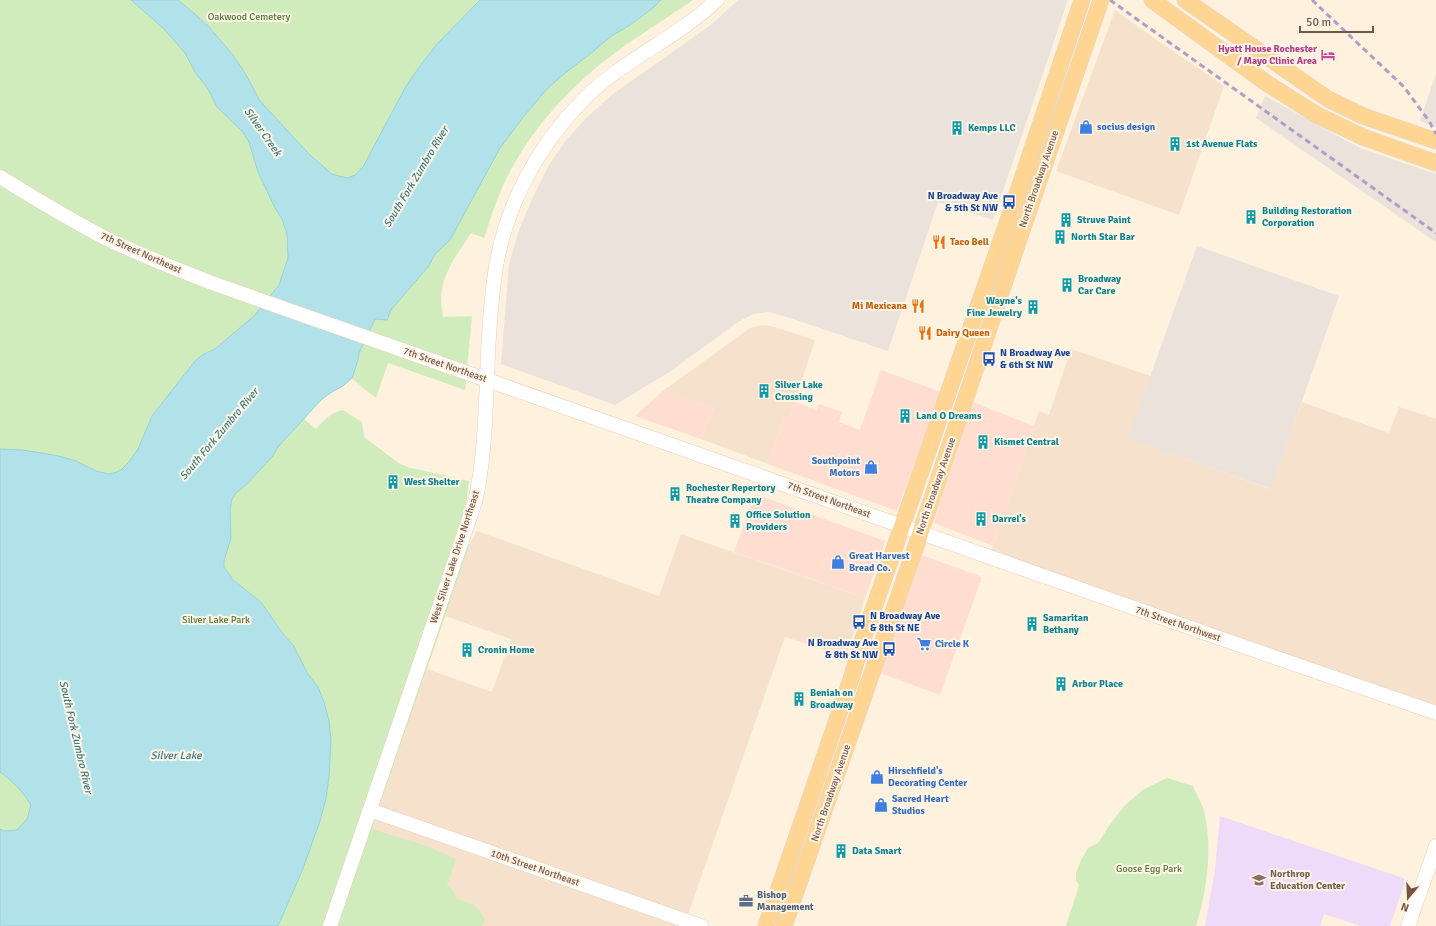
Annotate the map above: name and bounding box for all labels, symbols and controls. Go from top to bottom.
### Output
scale bar [1300,8,1373,34]
park label: Oakwood Cemetery [208,11,291,23]
text: 50 m [1306,15,1331,30]
place label: Hyatt House Rochester / Mayo Clinic Area [1218,43,1317,67]
hotel icon: Hyatt House Rochester / Mayo Clinic Area [1320,47,1336,63]
water label: Silver Creek [242,105,285,160]
shop icon: socius design [1078,119,1094,135]
building icon: Kemps LLC [949,120,965,136]
place label: socius design [1097,121,1156,133]
water label: South Fork Zumbro River [381,122,452,230]
place label: Kemps LLC [968,122,1016,134]
street label: North Broadway Avenue [1017,129,1061,229]
building icon: 1st Avenue Flats [1167,136,1183,152]
place label: 1st Avenue Flats [1186,138,1258,150]
place label: N Broadway Ave & 5th St NW [928,190,998,214]
bus stop icon: N Broadway Ave & 5th St NW [1001,194,1017,210]
place label: Building Restoration Corporation [1262,205,1352,229]
building icon: Building Restoration Corporation [1243,209,1259,225]
building icon: Struve Paint [1058,212,1074,228]
place label: Struve Paint [1077,214,1131,226]
building icon: North Star Bar [1052,229,1068,245]
street label: 7th Street Northeast [99,230,184,276]
place label: North Star Bar [1071,231,1135,243]
restaurant icon: Taco Bell [931,234,947,250]
place label: Taco Bell [950,236,989,248]
place label: Broadway Car Care [1078,273,1121,297]
building icon: Broadway Car Care [1059,277,1075,293]
place label: Wayne's Fine Jewelry [967,295,1023,319]
restaurant icon: Mi Mexicana [910,298,926,314]
building icon: Wayne's Fine Jewelry [1025,299,1041,315]
place label: Mi Mexicana [852,300,907,312]
restaurant icon: Dairy Queen [917,325,933,341]
place label: Dairy Queen [936,327,990,339]
street label: 7th Street Northeast [402,345,489,385]
place label: N Broadway Ave & 6th St NW [1000,347,1070,371]
bus stop icon: N Broadway Ave & 6th St NW [981,351,997,367]
place label: Silver Lake Crossing [775,379,823,403]
building icon: Silver Lake Crossing [756,383,772,399]
water label: South Fork Zumbro River [177,384,262,482]
building icon: Land O Dreams [897,408,913,424]
place label: Land O Dreams [916,410,982,422]
building icon: Kismet Central [975,434,991,450]
street label: North Broadway Avenue [914,436,958,536]
place label: Kismet Central [994,436,1059,448]
place label: Southpoint Motors [812,455,861,479]
shop icon: Southpoint Motors [863,459,879,475]
building icon: West Shelter [385,474,401,490]
place label: West Shelter [404,476,460,488]
street label: 7th Street Northeast [786,479,873,521]
place label: Rochester Repertory Theatre Company [686,482,775,506]
building icon: Rochester Repertory Theatre Company [667,486,683,502]
street label: West Silver Lake Drive Northeast [428,489,482,625]
place label: Office Solution Providers [746,509,811,533]
building icon: Darrel's [973,511,989,527]
building icon: Office Solution Providers [727,513,743,529]
place label: Darrel's [992,513,1027,525]
place label: Great Harvest Bread Co. [849,550,910,574]
shop icon: Great Harvest Bread Co. [830,554,846,570]
street label: 7th Street Northwest [1134,604,1223,644]
place label: N Broadway Ave & 8th St NE [870,610,940,634]
place label: Samaritan Bethany [1043,612,1089,636]
park label: Silver Lake Park [182,614,250,626]
bus stop icon: N Broadway Ave & 8th St NE [851,614,867,630]
building icon: Samaritan Bethany [1024,616,1040,632]
supermarket icon: Circle K [916,636,932,652]
place label: N Broadway Ave & 8th St NW [808,637,878,661]
place label: Circle K [935,638,970,650]
bus stop icon: N Broadway Ave & 8th St NW [881,641,897,657]
building icon: Cronin Home [459,642,475,658]
place label: Cronin Home [478,644,534,656]
building icon: Arbor Place [1053,676,1069,692]
place label: Arbor Place [1072,678,1123,690]
water label: South Fork Zumbro River [57,679,96,797]
place label: Beniah on Broadway [810,687,854,711]
building icon: Beniah on Broadway [791,691,807,707]
street label: North Broadway Avenue [809,743,853,843]
water label: Silver Lake [150,749,202,762]
place label: Hirschfield's Decorating Center [888,765,967,789]
shop icon: Hirschfield's Decorating Center [869,769,885,785]
place label: Sacred Heart Studios [892,793,949,817]
shop icon: Sacred Heart Studios [873,797,889,813]
building icon: Data Smart [833,843,849,859]
place label: Data Smart [852,845,902,857]
street label: 10th Street Northeast [489,847,581,889]
park label: Goose Egg Park [1116,863,1182,875]
place label: Northrop Education Center [1270,868,1345,892]
school or university icon: Northrop Education Center [1251,872,1267,888]
north arrow [1388,878,1428,918]
place label: Bishop Management [757,889,814,913]
office icon: Bishop Management [738,893,754,909]
text: N [1399,900,1411,914]

